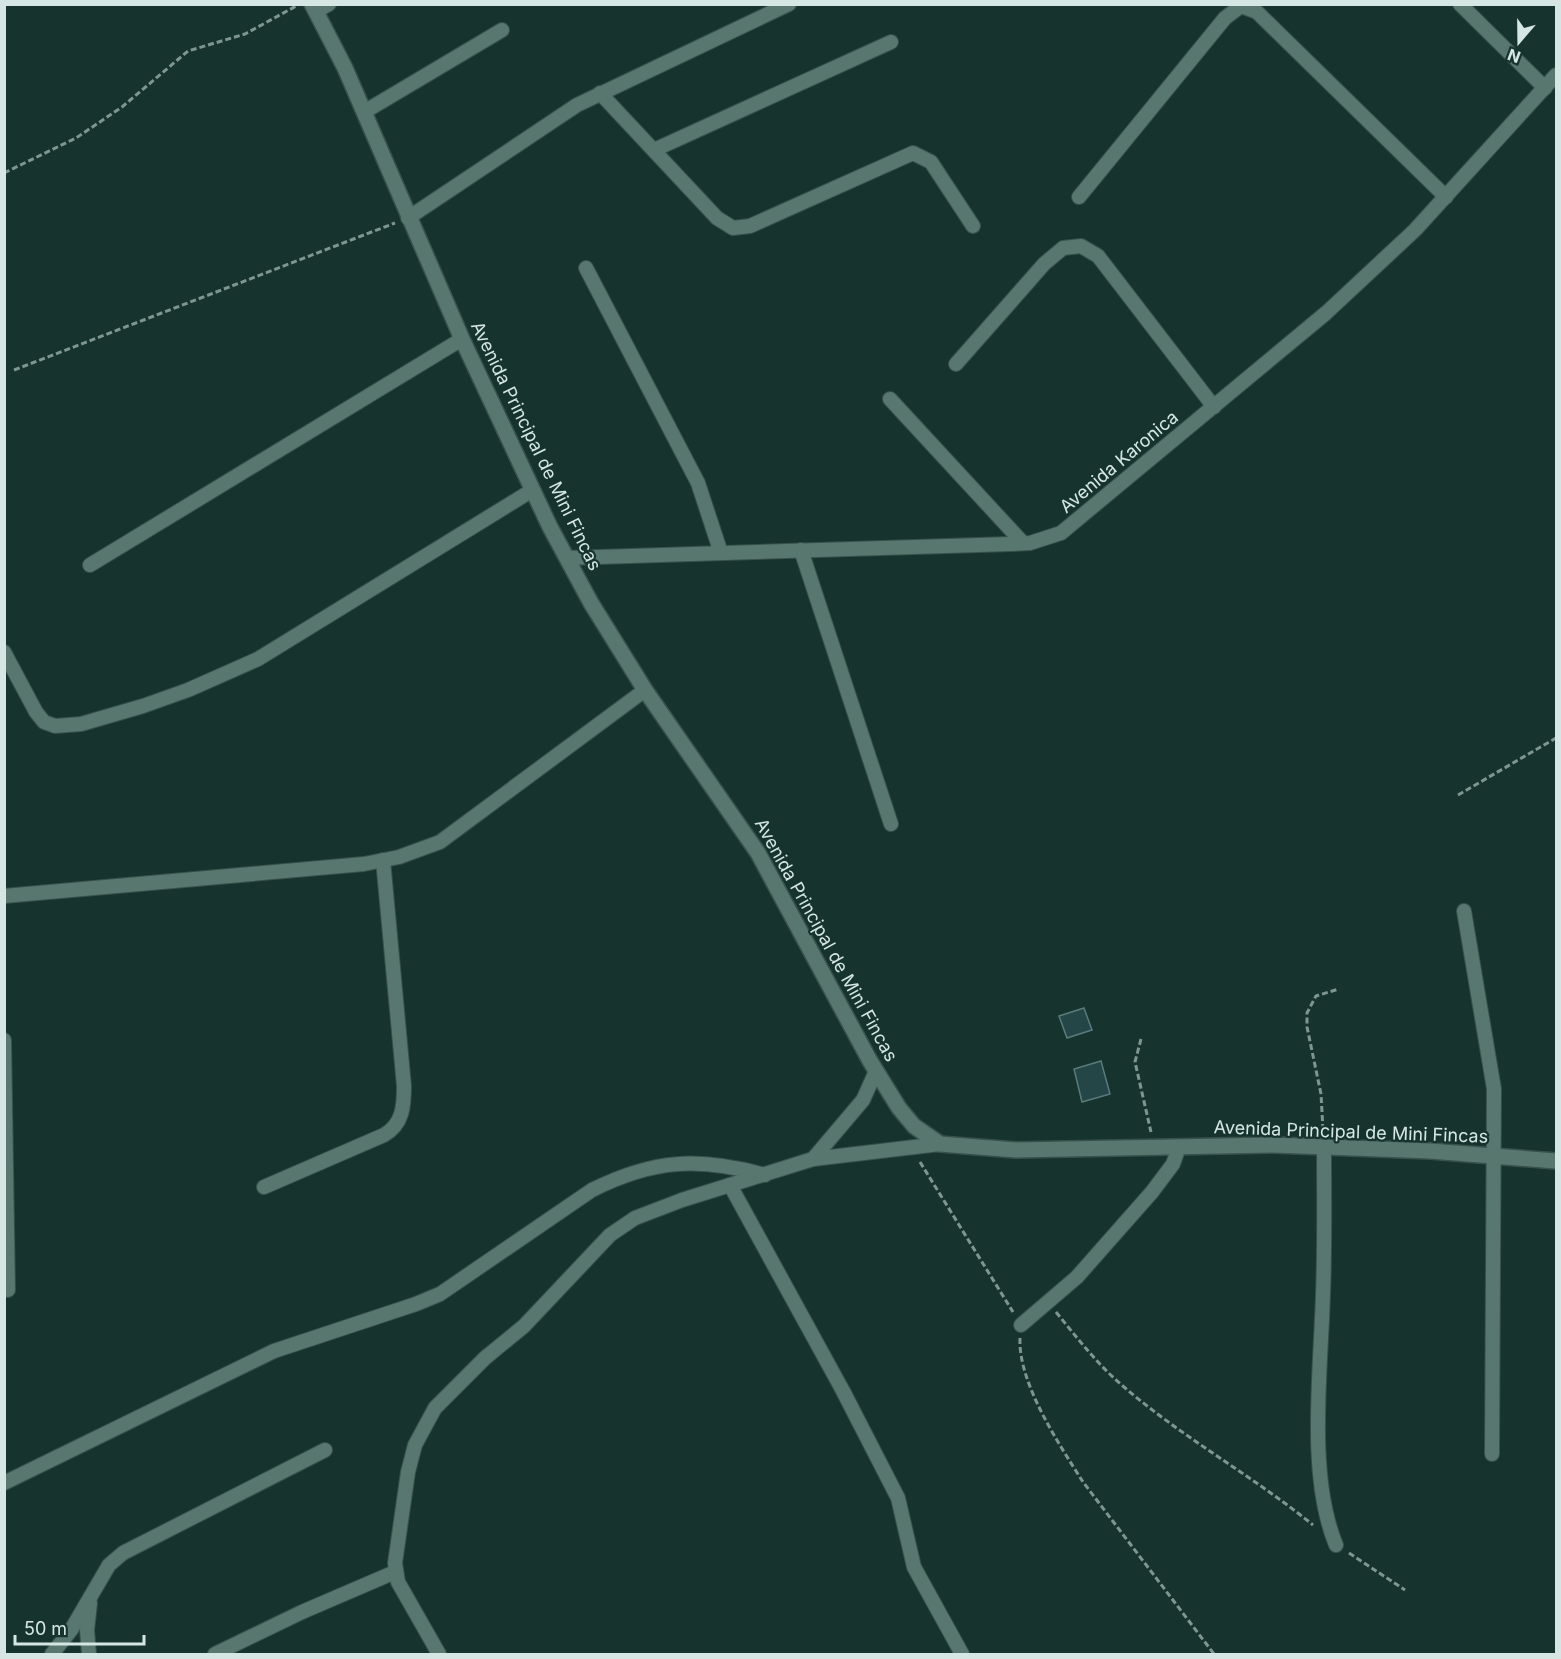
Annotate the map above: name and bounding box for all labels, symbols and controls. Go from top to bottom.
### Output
north arrow [1489,12,1549,72]
text: N [1505,45,1523,68]
street label: Avenida Principal de Mini Fincas [467,318,606,574]
street label: Avenida Karonica [1055,406,1182,517]
street label: Avenida Principal de Mini Fincas [751,815,902,1065]
street label: Avenida Principal de Mini Fincas [1213,1116,1489,1147]
scale bar [15,1608,144,1646]
text: 50 m [24,1618,67,1639]

